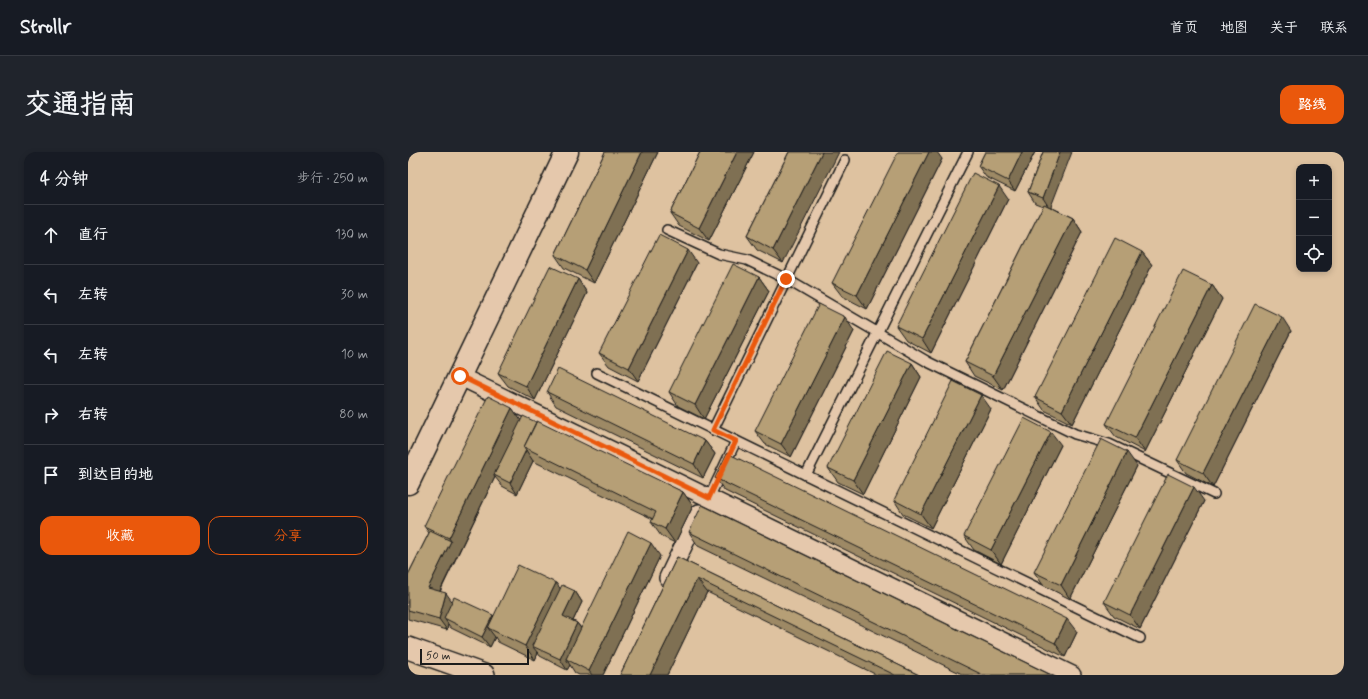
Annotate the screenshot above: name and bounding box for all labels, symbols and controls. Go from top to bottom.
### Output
text: Strollr [20,15,71,40]
text: 首页 [1170,19,1198,37]
text: 地图 [1220,19,1248,37]
text: 关于 [1270,19,1298,37]
text: 联系 [1320,19,1348,37]
button: 路线 [1280,85,1344,124]
text: 交通指南 [24,87,136,124]
map controls [1296,164,1332,272]
button: + [1296,164,1332,200]
text: 4 分钟 [40,168,88,190]
text: 步行 · 250 m [297,170,368,187]
button: − [1296,200,1332,236]
icon: ahead [40,224,62,246]
text: 直行 [78,225,108,245]
text: 130 m [335,226,368,243]
button: locate [1296,236,1332,272]
route end [777,270,795,288]
icon: left [40,284,62,306]
text: 左转 [78,285,108,305]
text: 30 m [341,286,368,303]
icon: left [40,344,62,366]
text: 左转 [78,345,108,365]
text: 10 m [341,346,368,363]
route start [451,367,469,385]
icon: right [40,404,62,426]
text: 右转 [78,405,108,425]
text: 80 m [339,406,368,423]
icon: arrive [40,464,62,486]
text: 到达目的地 [78,465,153,485]
button: 收藏 [40,516,200,555]
button: 分享 [208,516,368,555]
scale bar [420,647,529,666]
text: 50 m [426,649,451,663]

